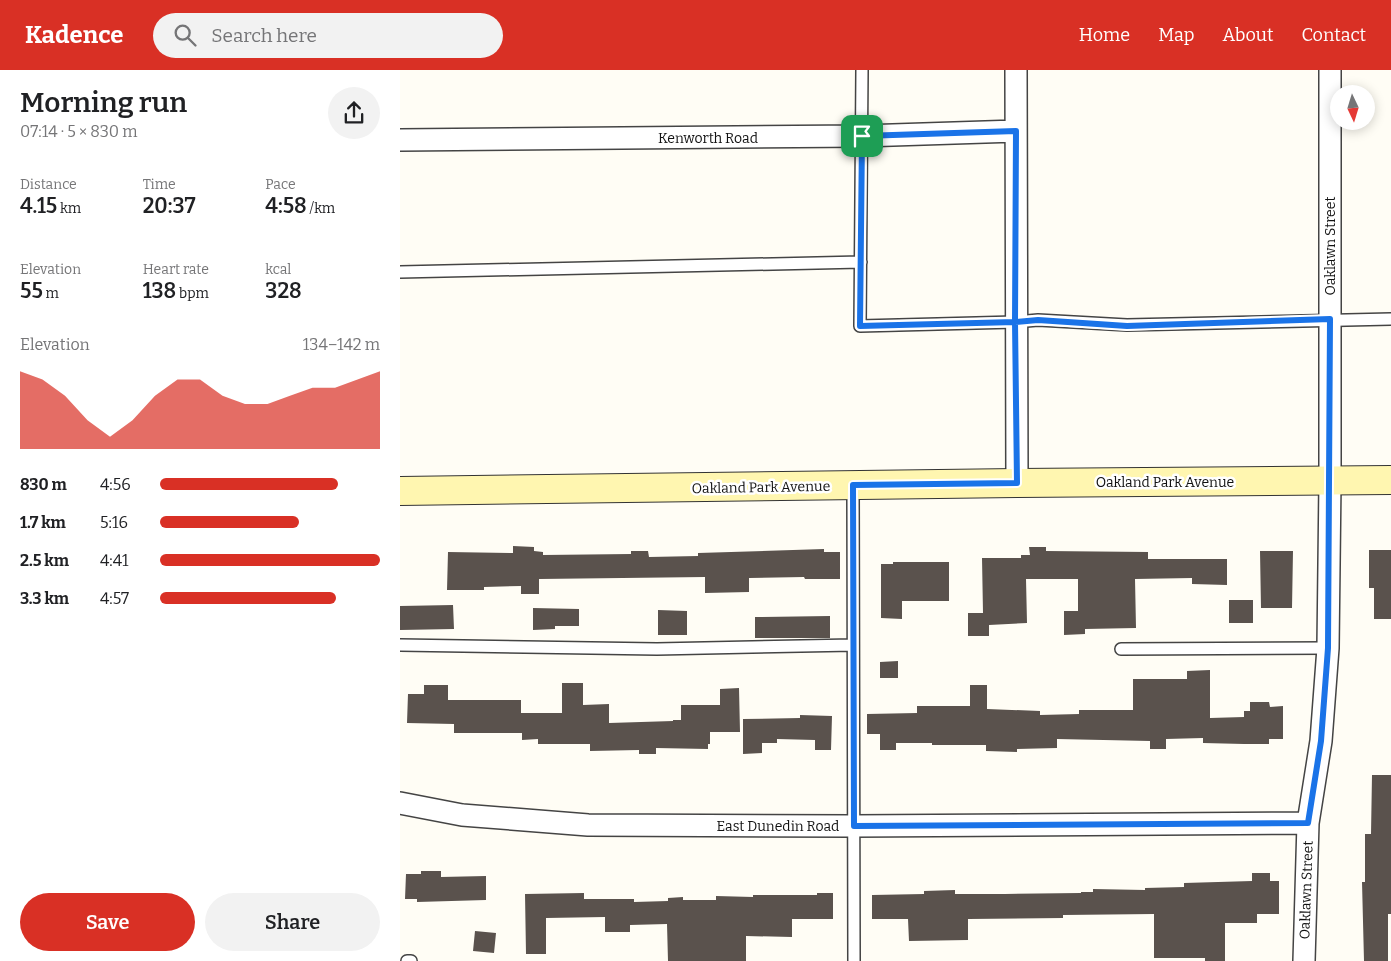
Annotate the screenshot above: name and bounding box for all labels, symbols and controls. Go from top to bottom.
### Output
search box [153,13,503,58]
text: Kadence [25,21,123,49]
icon: search [171,21,199,49]
text: Search here [211,24,317,47]
text: Home [1079,24,1130,46]
text: Map [1158,24,1194,46]
text: About [1222,24,1273,46]
text: Contact [1301,24,1366,46]
north arrow [1330,85,1375,130]
map controls [1330,85,1375,130]
text: Morning run [20,86,187,119]
button: share [328,87,380,139]
pin [841,115,883,157]
text: 07:14 · 5 × 830 m [20,122,137,141]
icon: arrive [848,122,876,150]
street label: Kenworth Road [658,130,758,147]
text: Distance [20,176,77,193]
text: Time [143,176,176,193]
text: Pace [265,176,296,193]
text: 4.15 [20,193,57,219]
text: 20:37 [143,193,196,219]
text: 4:58 [265,193,307,219]
street label: Oaklawn Street [1322,197,1339,295]
text: km [57,200,81,217]
text: /km [307,200,335,217]
text: Elevation [20,261,81,278]
text: Heart rate [143,261,209,278]
text: kcal [265,261,291,278]
text: 55 [20,278,43,304]
text: 138 [143,278,176,304]
text: 328 [265,278,302,304]
text: m [43,285,59,302]
text: bpm [176,285,209,302]
text: Elevation [20,335,90,354]
text: 134–142 m [303,335,380,354]
street label: Oakland Park Avenue [1096,474,1234,491]
text: 830 m [20,475,67,494]
text: 4:56 [100,475,131,494]
street label: Oakland Park Avenue [692,478,830,497]
text: 1.7 km [20,513,66,532]
text: 5:16 [100,513,128,532]
text: 2.5 km [20,551,69,570]
text: 4:41 [100,551,129,570]
text: 3.3 km [20,589,69,608]
text: 4:57 [100,589,129,608]
street label: East Dunedin Road [717,818,839,835]
street label: Oaklawn Street [1296,840,1317,940]
button: Save [20,893,195,951]
button: Share [205,893,380,951]

